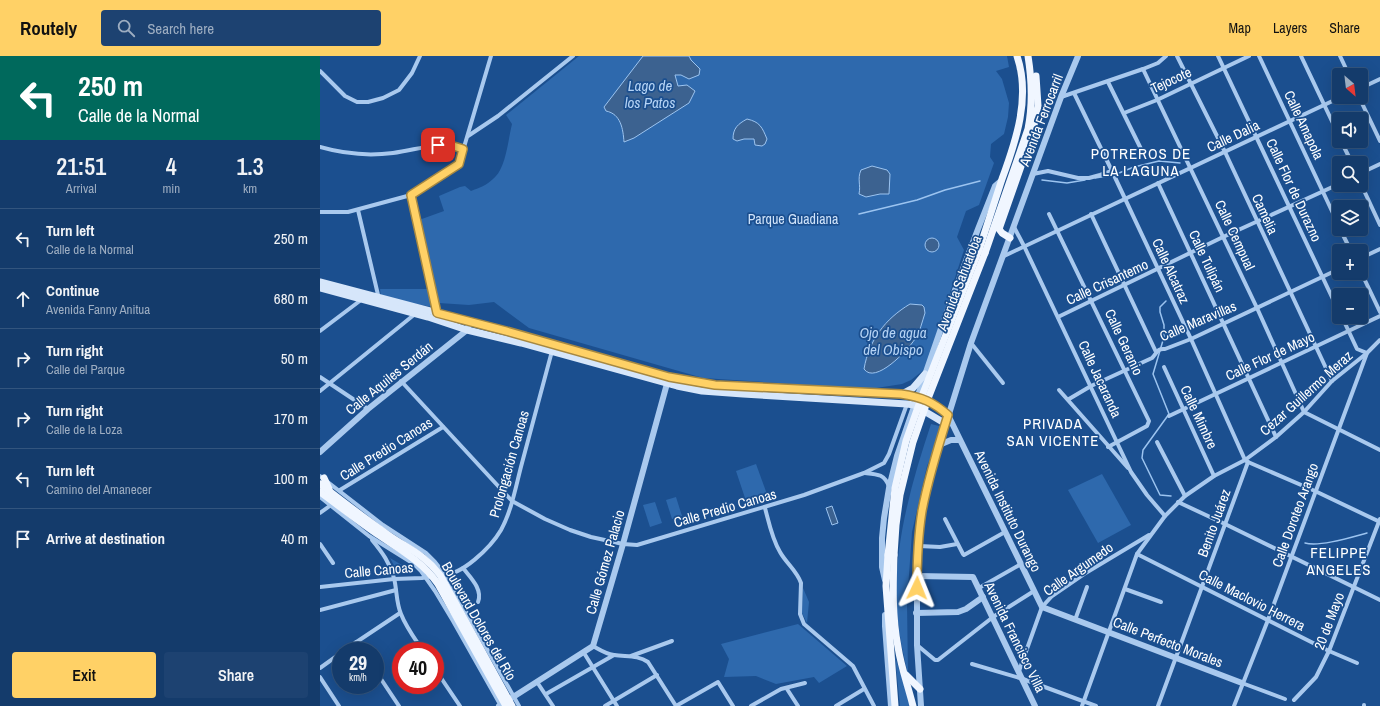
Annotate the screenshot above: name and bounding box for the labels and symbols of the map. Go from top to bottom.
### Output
street label: Tejocote [1148,63,1194,97]
north arrow [1332,68,1368,104]
street label: Avenida Ferrocarril [1015,71,1067,170]
water label: Lago de los Patos [625,75,675,113]
street label: Calle Amapola [1280,88,1328,163]
street label: Calle Dalia [1204,116,1263,156]
pin [421,128,455,162]
street label: Calle Flor de Durazno [1262,136,1326,244]
district label: POTREROS DE LA LAGUNA [1091,143,1191,181]
street label: Camelia [1248,191,1282,238]
street label: Calle Cempual [1211,197,1259,273]
park label: Parque Guadiana [748,210,839,228]
street label: Calle Tulipán [1185,227,1229,295]
street label: Avenida Sahuatoba [932,232,986,334]
street label: Calle Alcatraz [1148,235,1194,307]
street label: Calle Crisantemo [1063,255,1151,309]
street label: Calle Maravillas [1157,297,1239,345]
street label: Calle Geranio [1101,306,1147,378]
water label: Ojo de agua del Obispo [859,322,927,360]
street label: Calle Flor de Mayo [1223,327,1317,385]
street label: Calle Aquiles Serdán [342,337,436,419]
street label: Calle Jacaranda [1074,338,1126,421]
street label: Cezar Guillermo Meraz [1256,346,1356,439]
street label: Calle Mimbre [1176,382,1222,452]
street label: Prolongación Canoas [485,408,533,520]
street label: Calle Predio Canoas [336,413,436,485]
district label: PRIVADA SAN VICENTE [1006,413,1100,451]
street label: Avenida Instituto Durango [970,446,1045,575]
street label: Calle Doroteo Arango [1268,460,1322,570]
street label: Calle Predio Canoas [672,485,779,531]
street label: Benito Juárez [1193,486,1235,559]
street label: Calle Gómez Palacio [581,508,629,616]
street label: Calle Argumedo [1039,538,1117,600]
district label: FELIPPE ANGELES [1305,542,1372,580]
street label: Calle Canoas [344,558,414,582]
street label: Boulevard Dolores del Río [438,558,520,684]
street label: Calle Maclovio Herrera [1196,565,1309,635]
position arrow [896,567,938,609]
street label: Avenida Francisco Villa [980,578,1050,696]
street label: 20 de Mayo [1310,590,1348,652]
street label: Calle Perfecto Morales [1111,613,1226,671]
speed limit sign: 40 [392,642,444,694]

